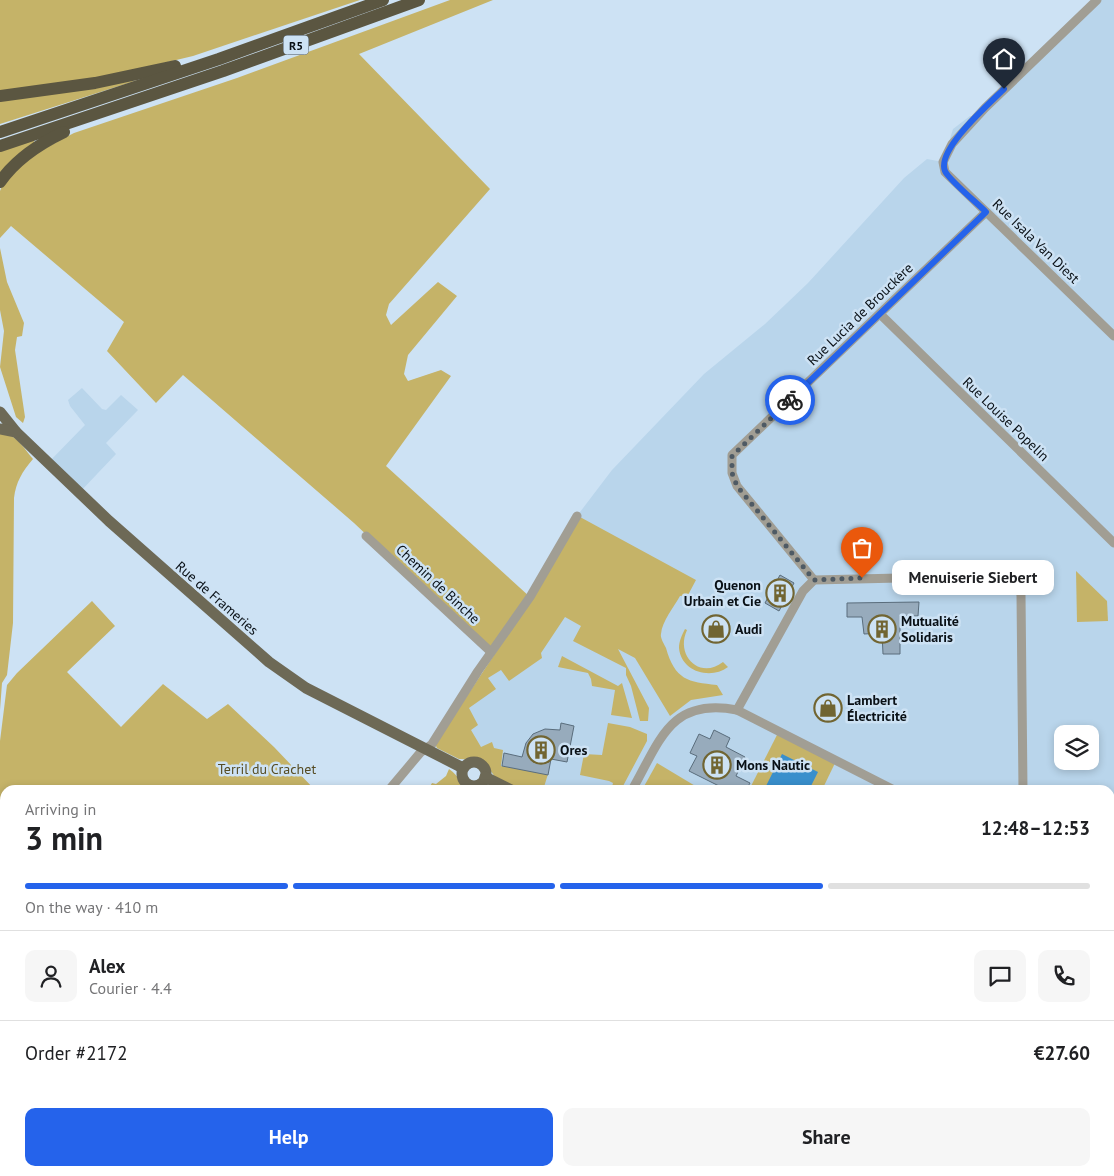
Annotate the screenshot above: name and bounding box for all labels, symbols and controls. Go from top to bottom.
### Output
road number: R5 [284,36,308,54]
pin [983,38,1025,89]
icon: home [990,45,1018,73]
street label: Rue Isala Van Diest [989,195,1083,287]
street label: Rue Lucia de Brouckère [803,259,917,369]
street label: Rue Louise Popelin [959,373,1053,465]
courier [765,375,815,425]
icon: bike [776,386,804,414]
pin [841,527,883,578]
icon: bag [848,534,876,562]
street label: Chemin de Binche [392,540,484,628]
street label: Rue de Frameries [172,557,262,639]
callout: Menuiserie Siebert [892,560,1054,596]
text: Menuiserie Siebert [909,567,1037,587]
place label: Quenon Urbain et Cie [684,576,761,610]
building icon: Quenon Urbain et Cie [765,578,795,608]
place label: Mutualité Solidaris [901,612,959,646]
shop icon: Audi [701,614,731,644]
building icon: Mutualité Solidaris [867,614,897,644]
place label: Audi [735,620,763,638]
place label: Lambert Électricité [847,691,907,725]
shop icon: Lambert Électricité [813,693,843,723]
map controls [1054,725,1099,770]
button: layers [1054,725,1099,770]
building icon: Ores [526,735,556,765]
place label: Ores [560,741,587,759]
building icon: Mons Nautic [702,750,732,780]
place label: Mons Nautic [736,756,810,774]
park label: Terril du Crachet [218,760,316,778]
text: Arriving in [25,799,96,819]
text: 12:48–12:53 [981,816,1090,840]
text: 3 min [25,817,103,859]
text: On the way · 410 m [25,897,158,917]
button: person [25,950,77,1002]
button: chat [974,950,1026,1002]
button: phone [1038,950,1090,1002]
text: Alex [89,954,125,978]
text: Courier · 4.4 [89,978,172,998]
text: Order #2172 [25,1041,128,1065]
text: €27.60 [1034,1041,1090,1065]
button: Help [25,1108,553,1166]
button: Share [563,1108,1090,1166]

